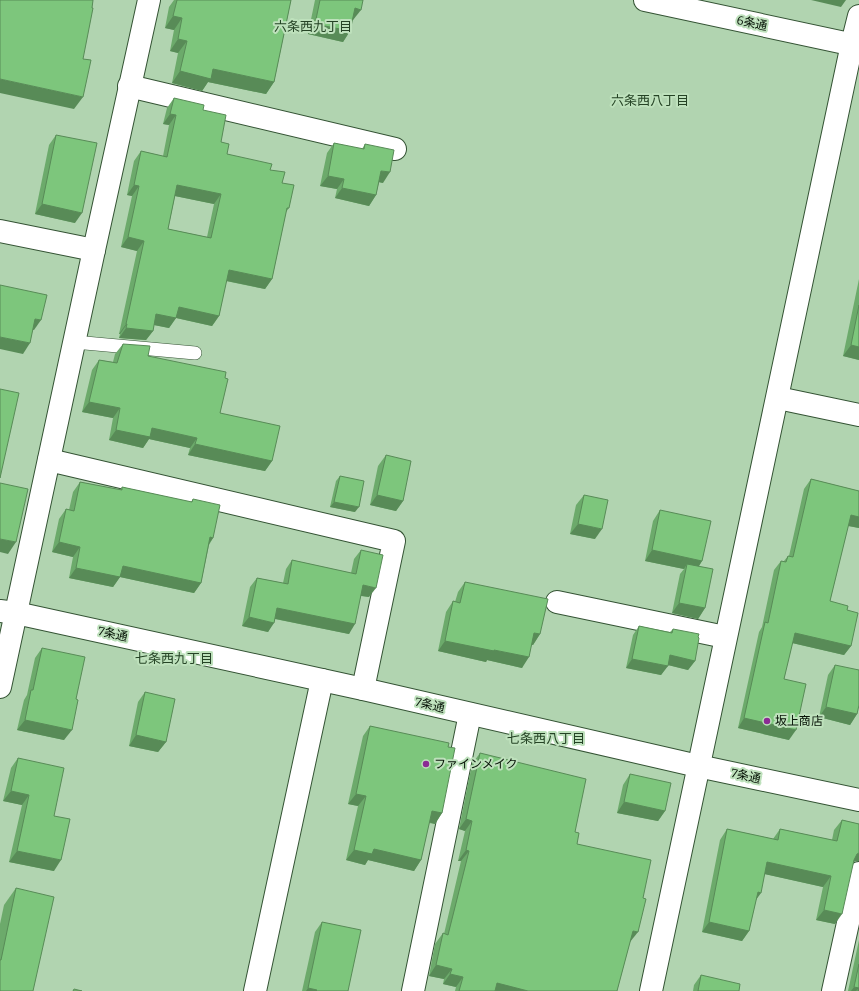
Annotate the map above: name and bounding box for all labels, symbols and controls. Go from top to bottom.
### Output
street label: 6条通 [735,13,769,33]
district label: 六条西九丁目 [274,19,352,34]
district label: 六条西八丁目 [611,93,689,108]
street label: 7条通 [97,624,129,644]
district label: 七条西九丁目 [135,651,213,666]
street label: 7条通 [414,695,446,715]
place label: 坂上商店 [775,714,823,728]
marker: 坂上商店 [762,716,772,726]
district label: 七条西八丁目 [507,731,585,746]
place label: ファインメイク [434,757,517,771]
marker: ファインメイク [421,759,431,769]
street label: 7条通 [730,766,762,786]

